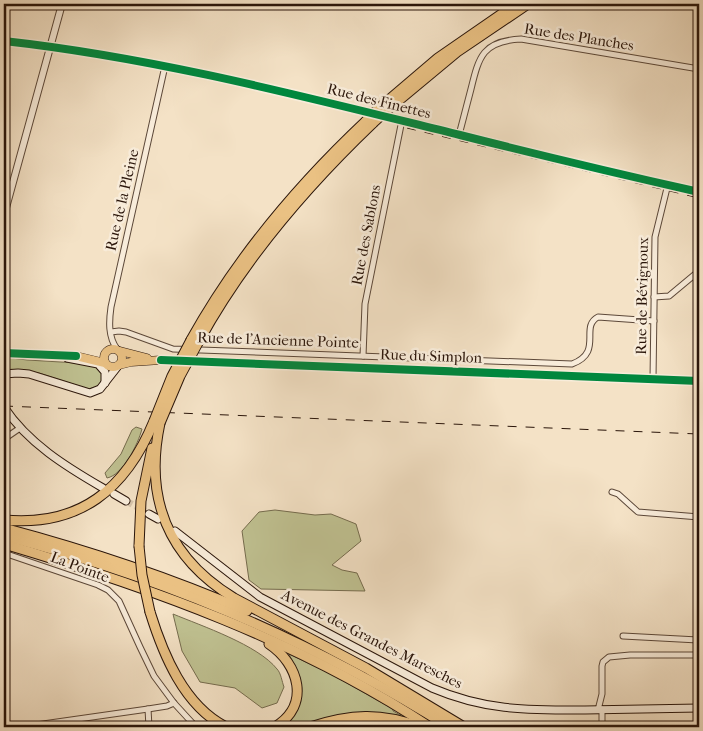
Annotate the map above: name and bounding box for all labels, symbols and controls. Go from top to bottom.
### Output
street label: Rue des Planches [523,19,636,55]
street label: Rue des Finettes [325,79,433,123]
street label: Rue de la Pleine [102,147,143,253]
street label: Rue des Sablons [347,183,385,287]
street label: Rue de Bévignoux [632,237,652,355]
street label: Rue de l'Ancienne Pointe [197,328,360,352]
street label: Rue du Simplon [380,345,483,367]
street label: La Pointe [48,548,112,587]
street label: Avenue des Grandes Maresches [278,585,466,693]

